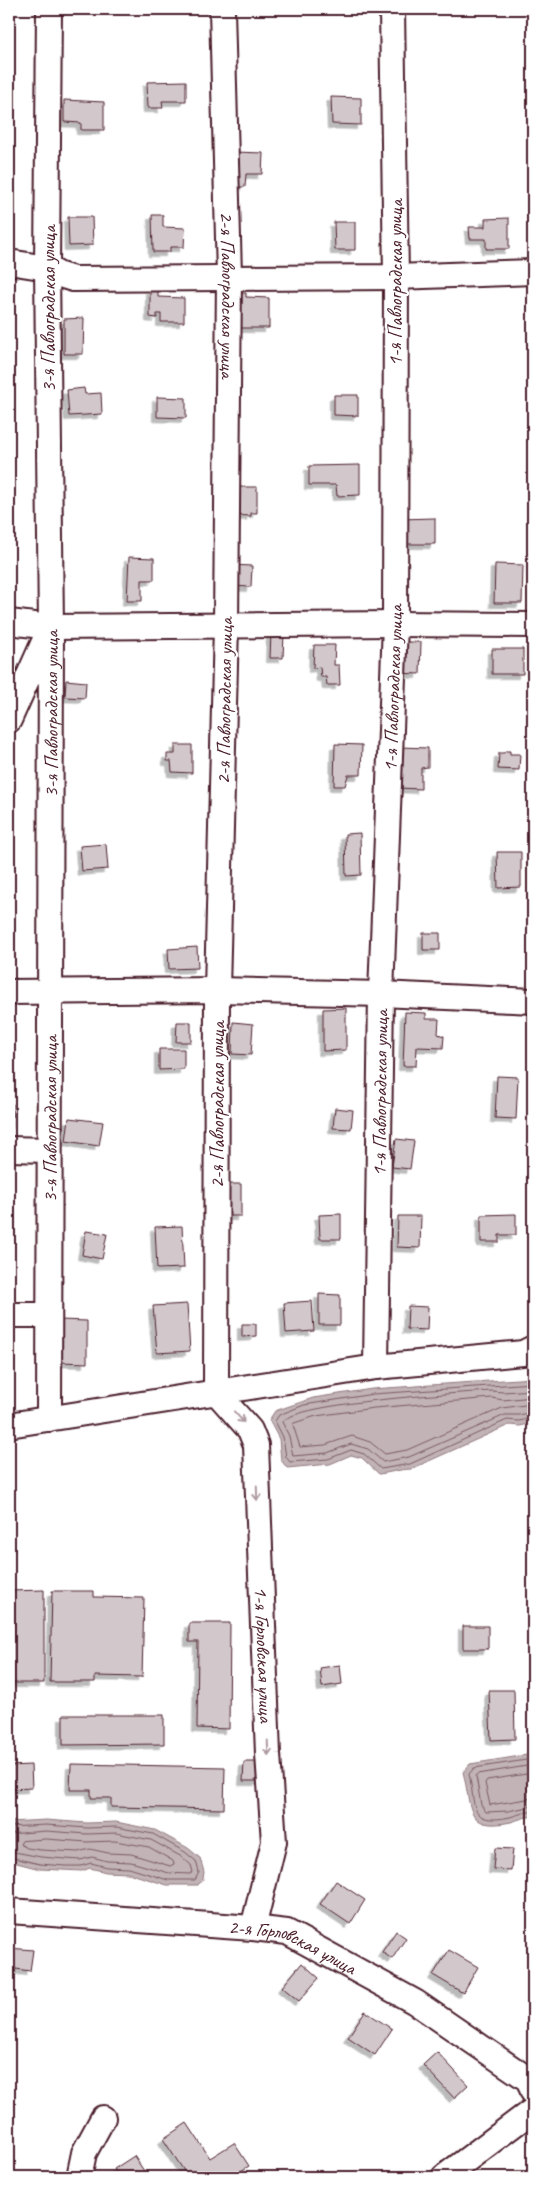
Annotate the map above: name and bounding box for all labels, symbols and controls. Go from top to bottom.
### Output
street label: 1-я Павлоградская улица [383,198,408,366]
street label: 2-я Павлоградская улица [214,211,241,380]
street label: 3-я Павлоградская улица [36,224,61,392]
street label: 1-я Павлоградская улица [377,603,408,772]
street label: 2-я Павлоградская улица [211,616,238,785]
street label: 3-я Павлоградская улица [39,629,64,797]
street label: 1-я Павлоградская улица [367,1008,394,1177]
street label: 2-я Павлоградская улица [205,1020,230,1188]
street label: 3-я Павлоградская улица [38,1034,63,1202]
one-way arrow [233,1410,245,1423]
one-way arrow [253,1485,262,1501]
street label: 1-я Горловская улица [249,1586,279,1725]
one-way arrow [263,1740,273,1756]
street label: 2-я Горловская улица [228,1914,362,1981]

